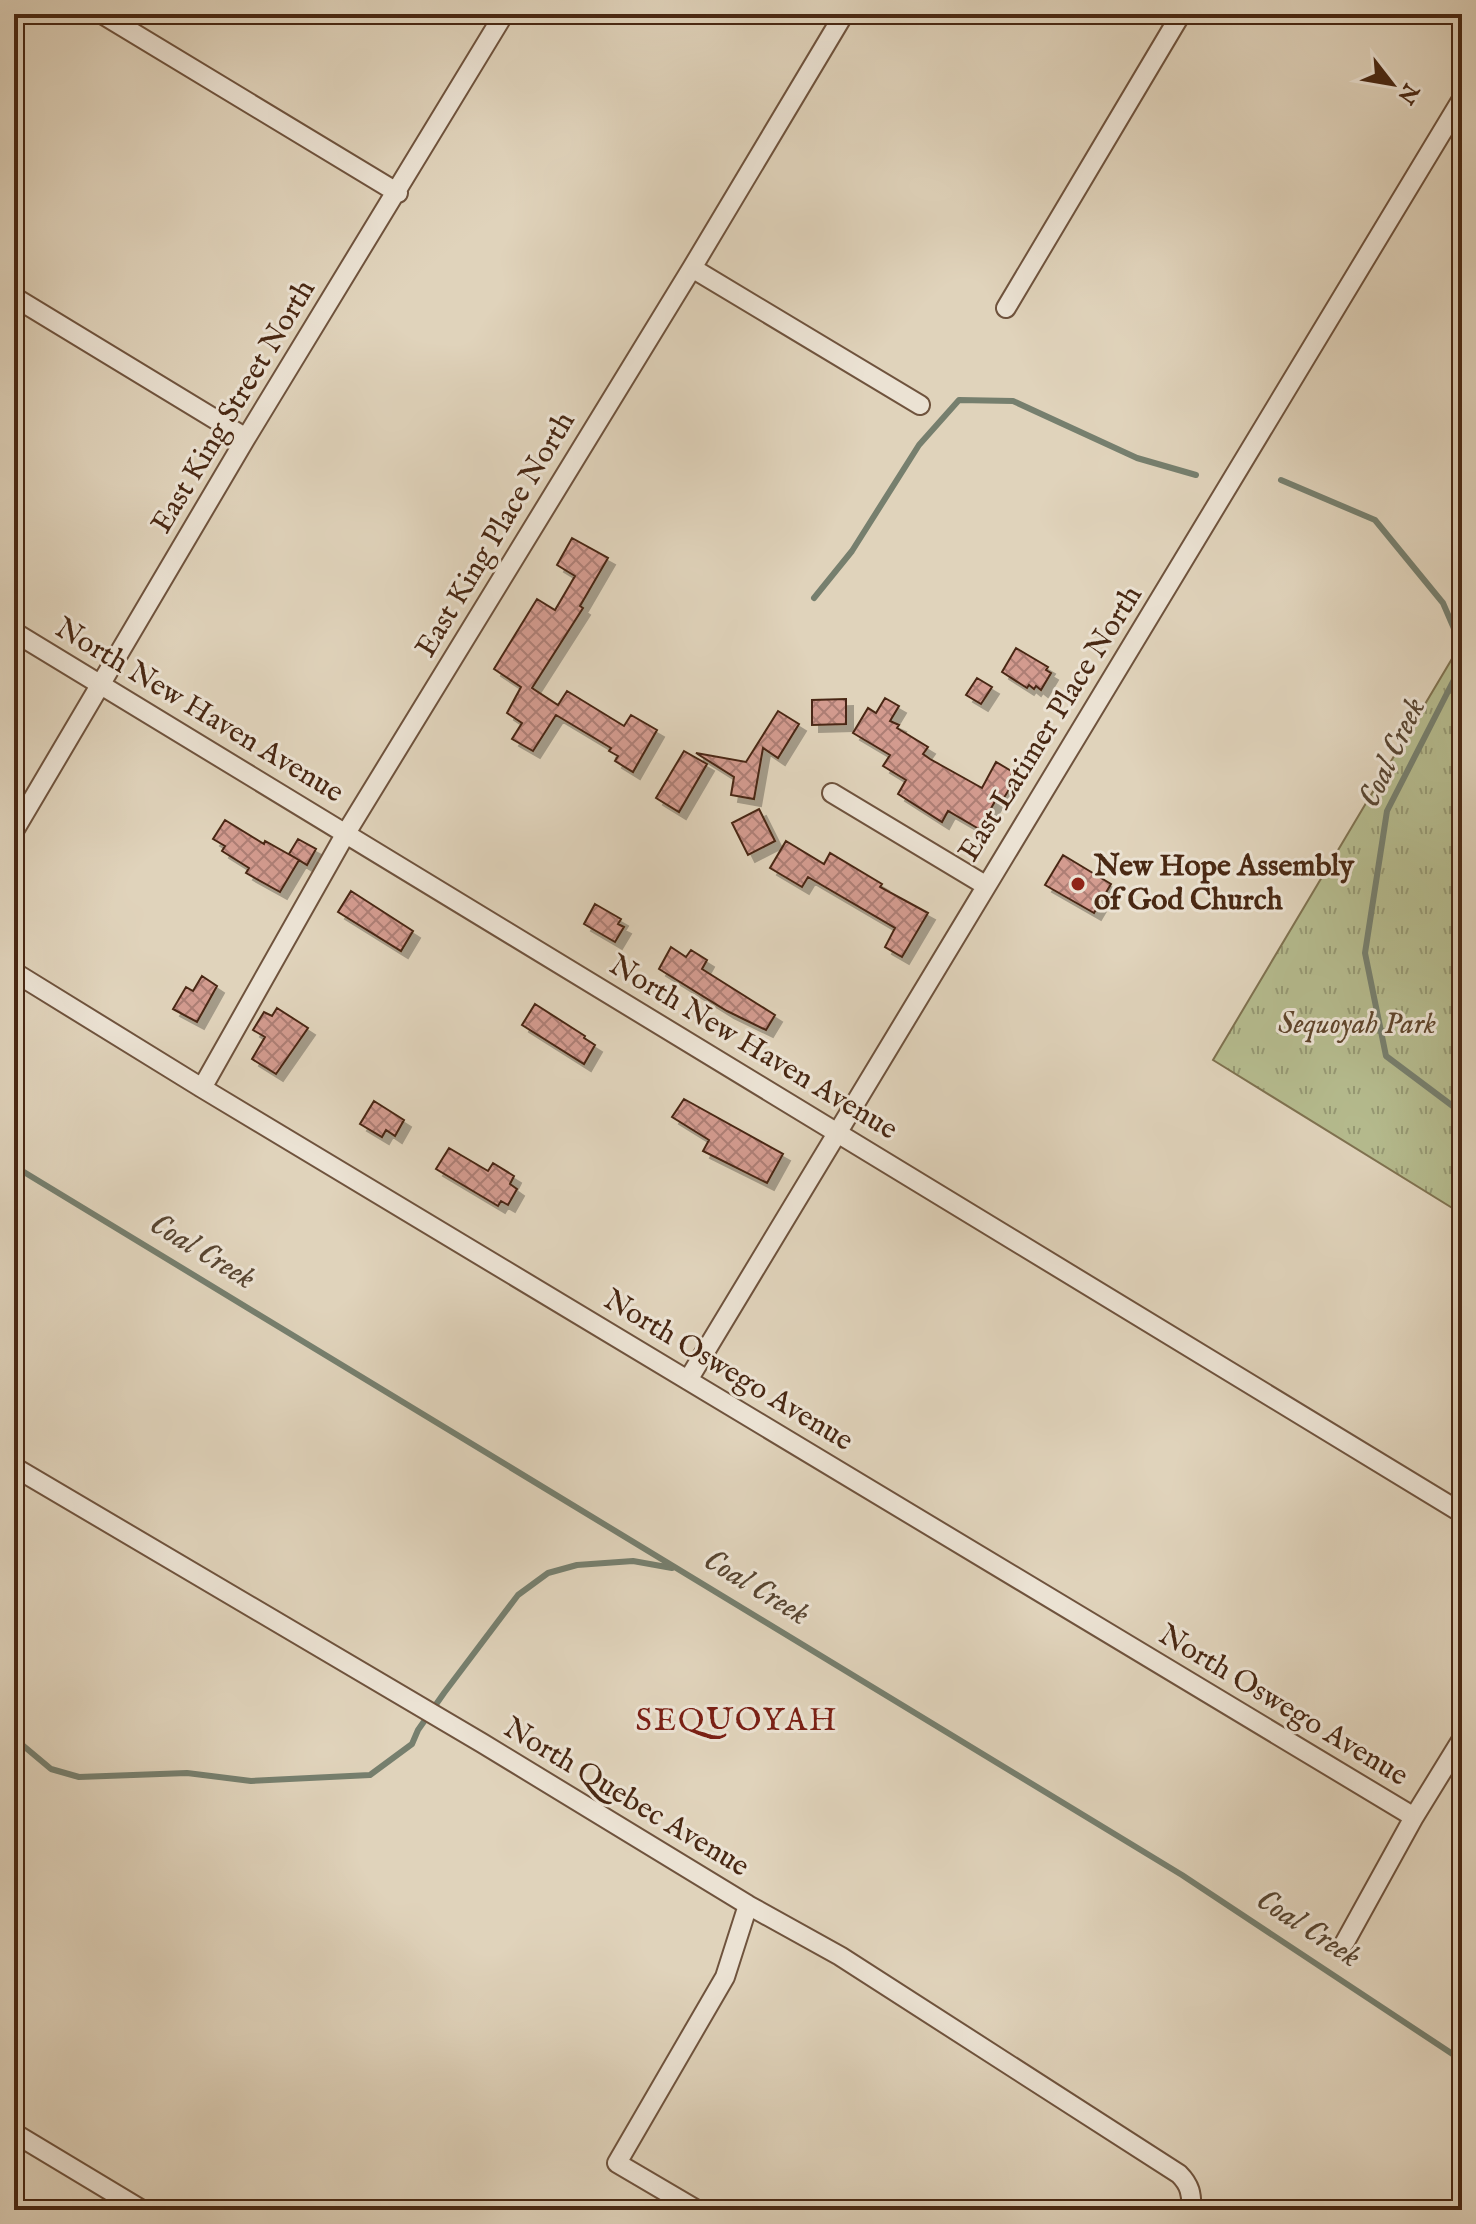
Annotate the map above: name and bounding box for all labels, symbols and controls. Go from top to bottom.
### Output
north arrow [1352,44,1432,124]
text: N [1391,77,1425,109]
street label: East King Street North [143,273,325,541]
street label: East King Place North [408,405,584,665]
street label: East Latimer Place North [951,579,1151,869]
street label: North New Haven Avenue [48,610,350,812]
water label: Coal Creek [1350,691,1436,814]
place label: New Hope Assembly of God Church [1093,848,1355,920]
marker: New Hope Assembly of God Church [1069,875,1087,893]
street label: North New Haven Avenue [602,947,904,1149]
park label: Sequoyah Park [1278,1006,1436,1044]
water label: Coal Creek [142,1204,263,1300]
street label: North Oswego Avenue [596,1281,860,1461]
water label: Coal Creek [696,1540,817,1636]
street label: North Oswego Avenue [1151,1616,1415,1796]
district label: SEQUOYAH [636,1701,838,1742]
street label: North Quebec Avenue [496,1710,756,1886]
water label: Coal Creek [1248,1880,1368,1978]

